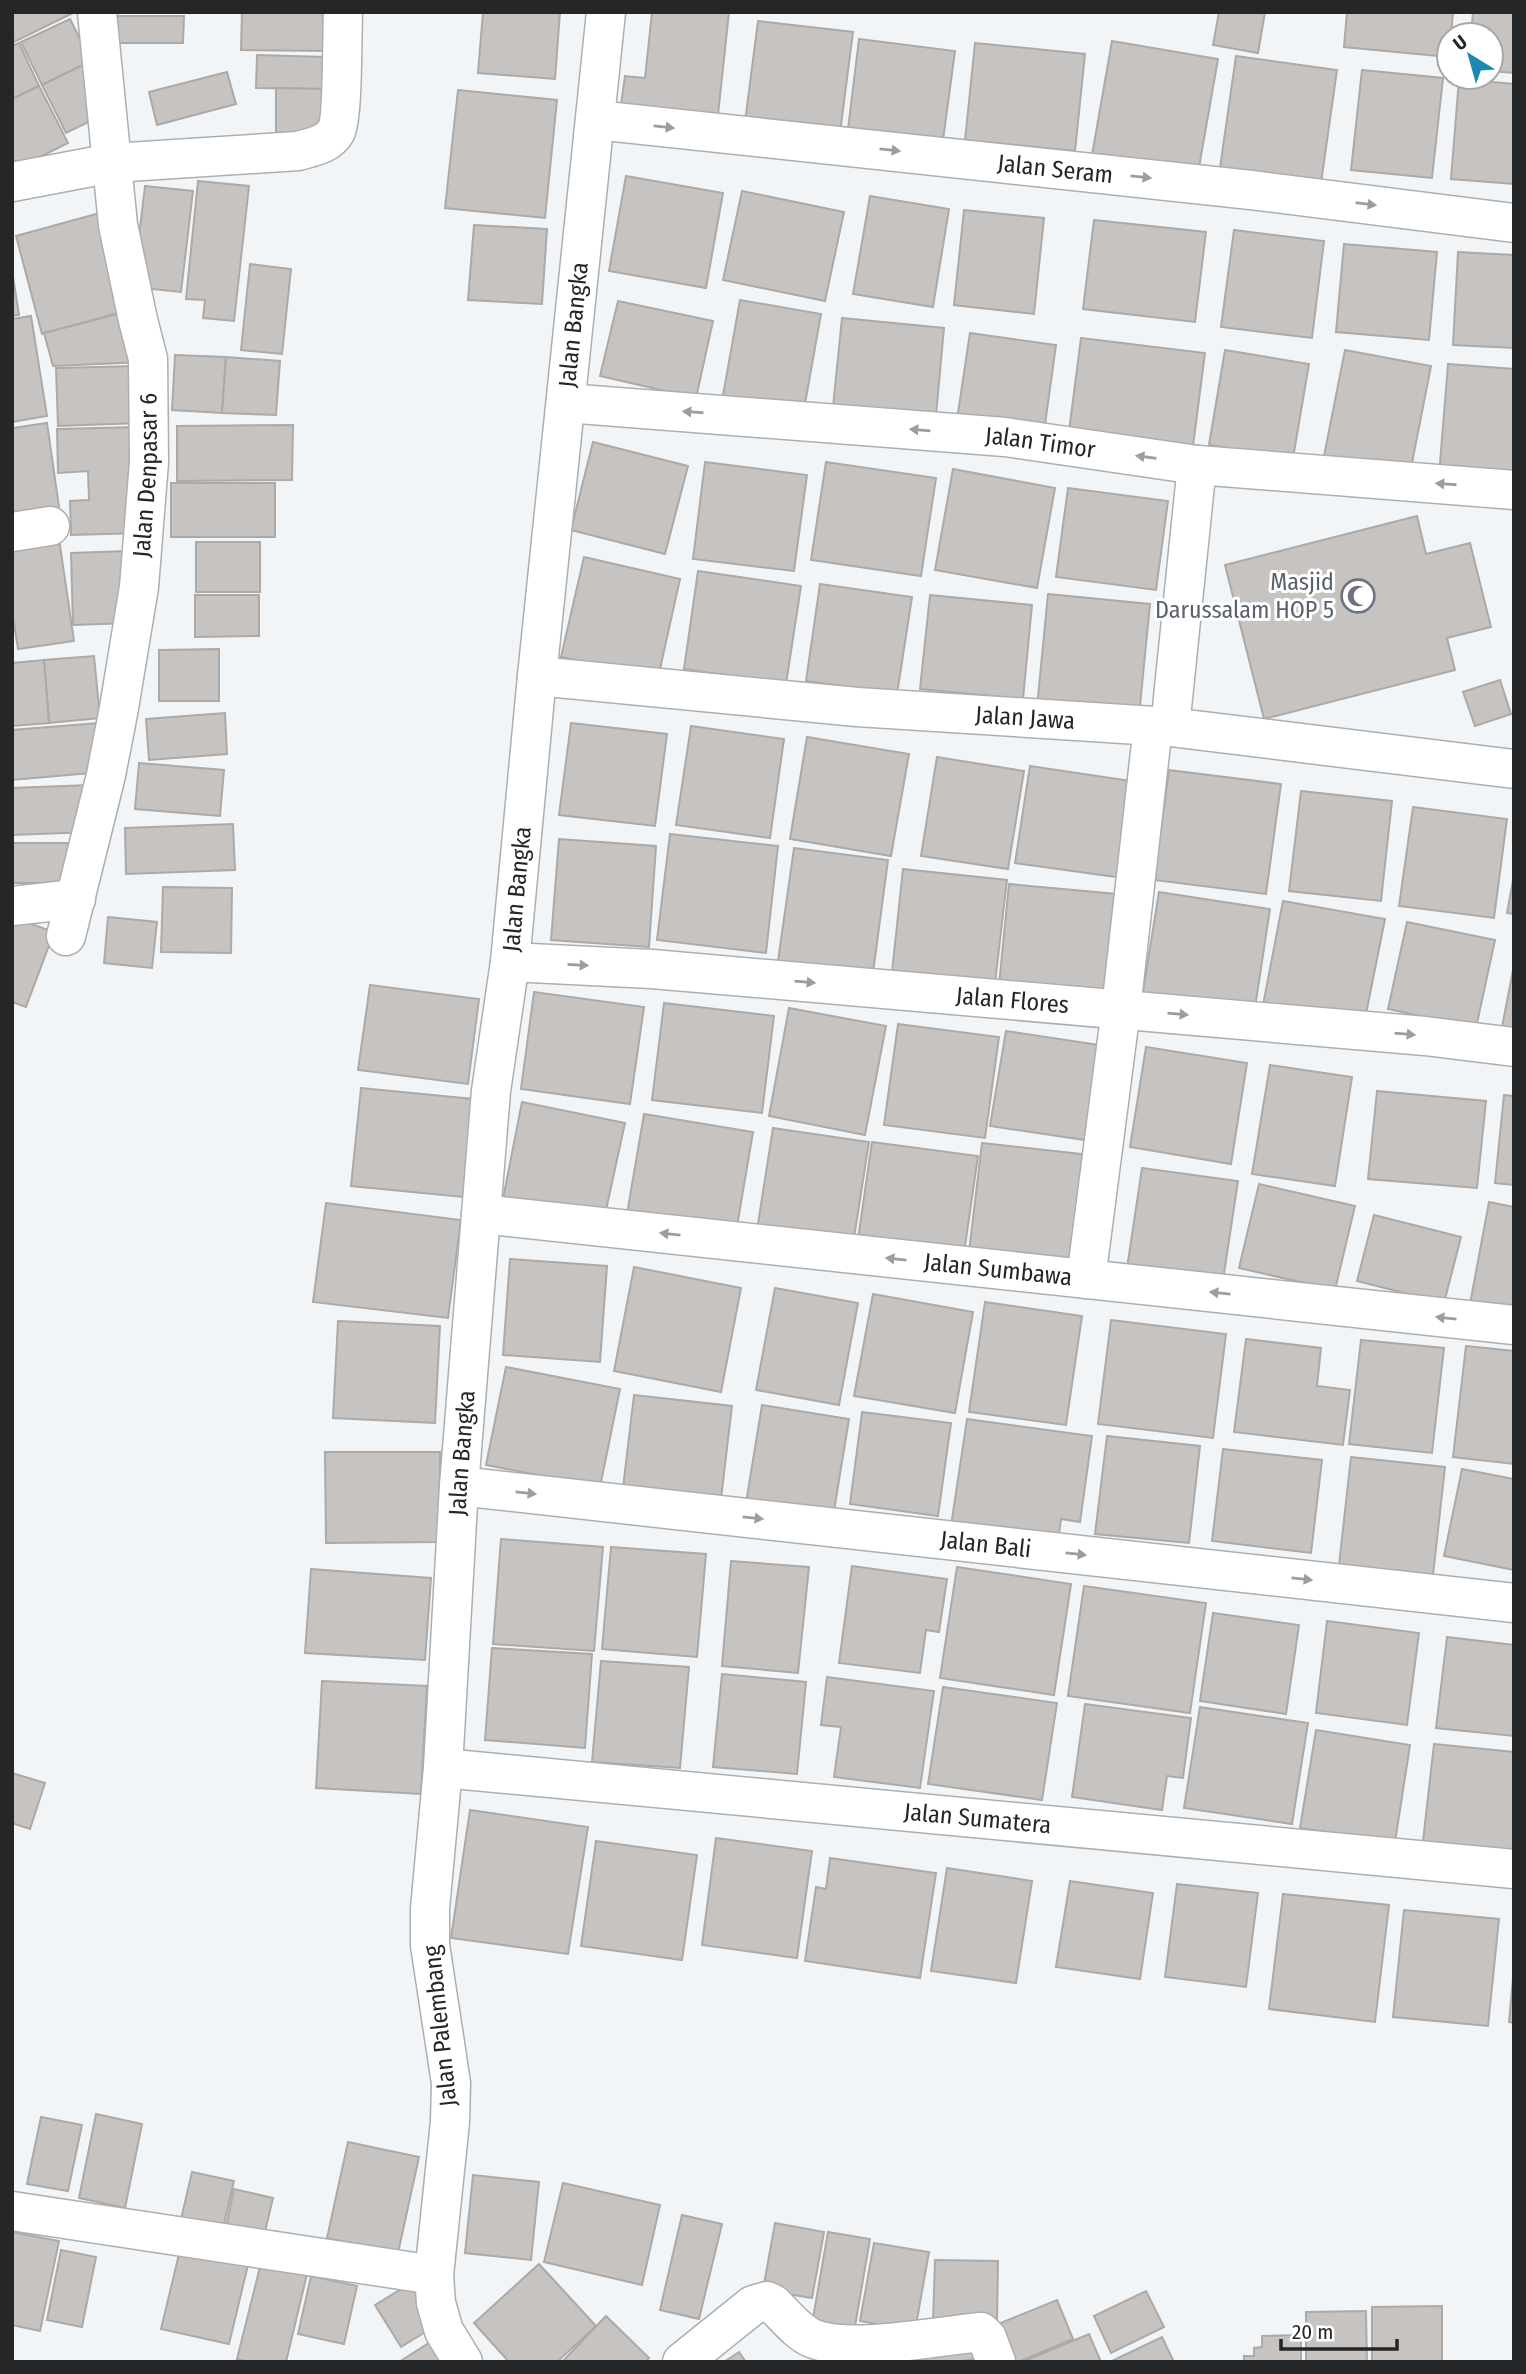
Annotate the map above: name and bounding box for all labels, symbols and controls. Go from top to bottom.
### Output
north arrow [1435,21,1505,91]
text: U [1449,30,1471,55]
one-way arrow [653,121,675,132]
one-way arrow [879,145,901,156]
street label: Jalan Seram [996,149,1115,189]
one-way arrow [1130,172,1152,183]
one-way arrow [1356,199,1378,210]
street label: Jalan Bangka [553,261,594,389]
street label: Jalan Denpasar 6 [127,393,163,558]
one-way arrow [682,406,704,417]
street label: Jalan Timor [984,422,1098,464]
one-way arrow [909,424,931,435]
one-way arrow [1135,452,1157,463]
one-way arrow [1434,478,1456,489]
place label: Masjid Darussalam HOP 5 [1155,568,1334,624]
mosque icon: Masjid Darussalam HOP 5 [1339,577,1377,615]
street label: Jalan Jawa [974,701,1076,735]
street label: Jalan Bangka [497,825,537,953]
one-way arrow [568,960,590,971]
one-way arrow [794,977,816,988]
street label: Jalan Flores [955,981,1070,1019]
one-way arrow [1168,1009,1190,1020]
one-way arrow [1394,1029,1416,1040]
one-way arrow [659,1229,681,1240]
street label: Jalan Sumbawa [923,1248,1073,1291]
one-way arrow [885,1253,907,1264]
one-way arrow [1209,1288,1231,1299]
one-way arrow [1435,1312,1457,1323]
street label: Jalan Bangka [443,1389,481,1517]
one-way arrow [516,1488,538,1499]
one-way arrow [742,1513,764,1524]
street label: Jalan Bali [939,1525,1033,1563]
one-way arrow [1065,1549,1087,1560]
one-way arrow [1291,1574,1313,1585]
street label: Jalan Sumatera [903,1798,1053,1839]
street label: Jalan Palembang [418,1943,462,2108]
scale bar [1281,2308,1396,2352]
text: 20 m [1292,2319,1333,2345]

